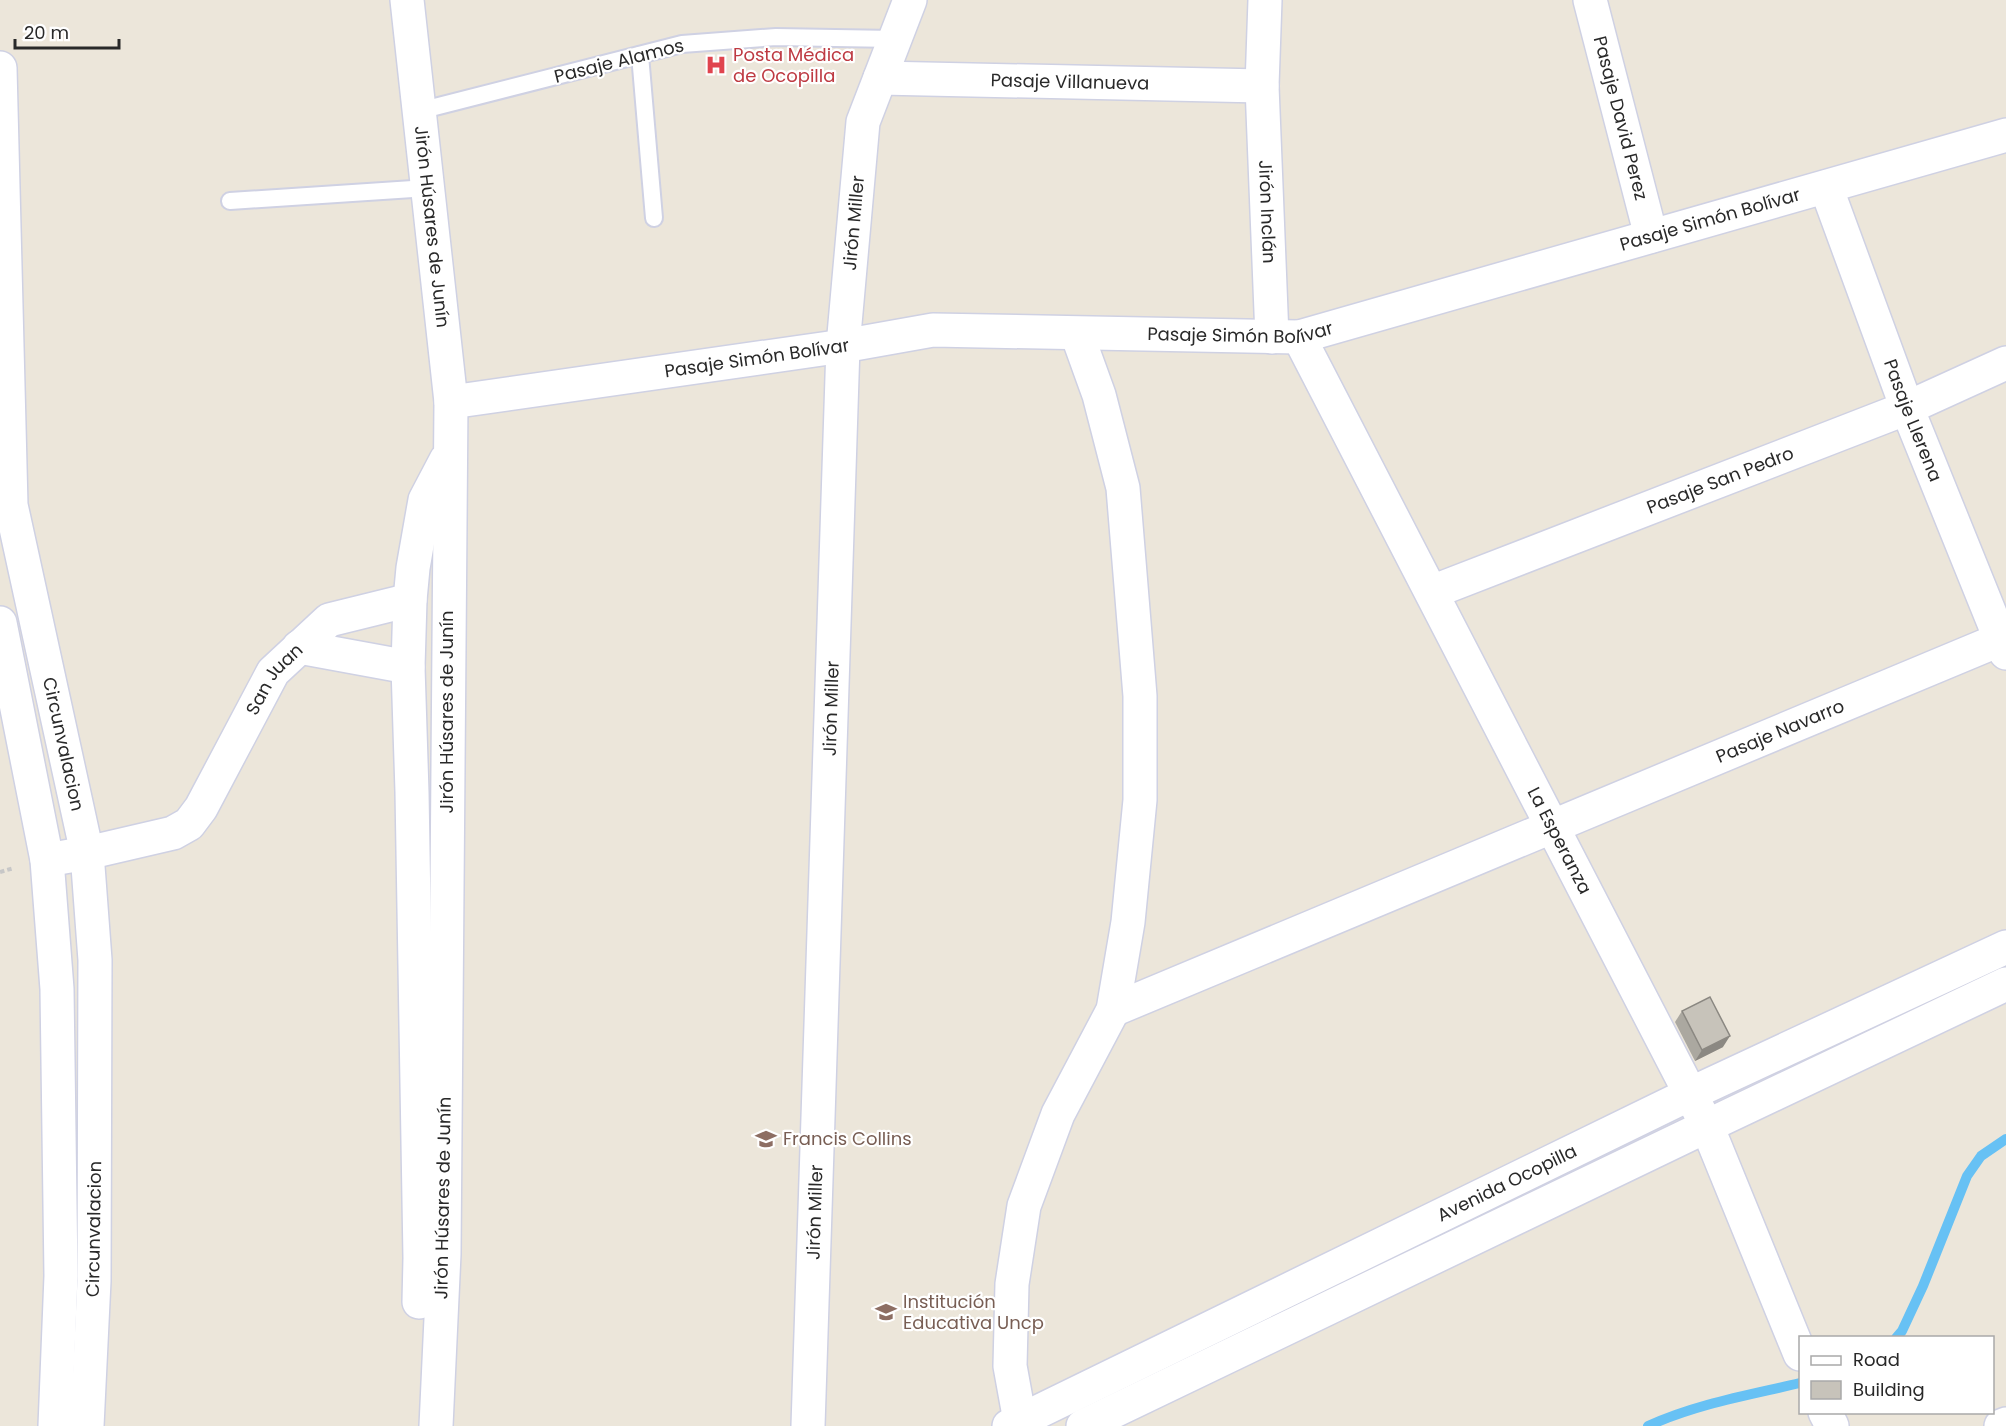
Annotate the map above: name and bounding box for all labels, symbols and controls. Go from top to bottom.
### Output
scale bar [15,12,118,50]
text: 20 m [24,20,69,45]
street label: Pasaje Alamos [551,32,686,89]
street label: Pasaje David Perez [1588,33,1654,203]
place label: Posta Médica de Ocopilla [733,42,854,88]
hospital icon: Posta Médica de Ocopilla [704,53,728,77]
street label: Pasaje Villanueva [990,67,1150,96]
street label: Jirón Húsares de Junín [409,124,456,329]
street label: Jirón Inclán [1253,160,1282,264]
street label: Jirón Miller [837,174,870,272]
street label: Pasaje Simón Bolívar [1617,181,1803,257]
street label: Pasaje Simón Bolívar [1147,315,1336,349]
street label: Pasaje Simón Bolívar [663,332,852,383]
street label: Pasaje Llerena [1878,355,1948,485]
street label: Pasaje San Pedro [1643,440,1797,520]
street label: Jirón Húsares de Junín [434,611,459,813]
street label: San Juan [239,637,308,719]
street label: Jirón Miller [817,660,845,756]
street label: Circunvalacion [37,675,90,813]
street label: Pasaje Navarro [1712,693,1848,769]
street label: La Esperanza [1522,782,1598,898]
street label: Jirón Húsares de Junín [428,1096,457,1300]
place label: Francis Collins [783,1126,912,1151]
school or university icon: Francis Collins [754,1127,778,1151]
street label: Avenida Ocopilla [1433,1138,1581,1228]
street label: Circunvalacion [80,1161,107,1297]
street label: Jirón Miller [800,1164,828,1260]
place label: Institución Educativa Uncp [903,1289,1044,1335]
school or university icon: Institución Educativa Uncp [874,1300,898,1324]
legend [1799,1336,1994,1414]
text: Road [1853,1347,1900,1372]
text: Building [1853,1377,1925,1402]

